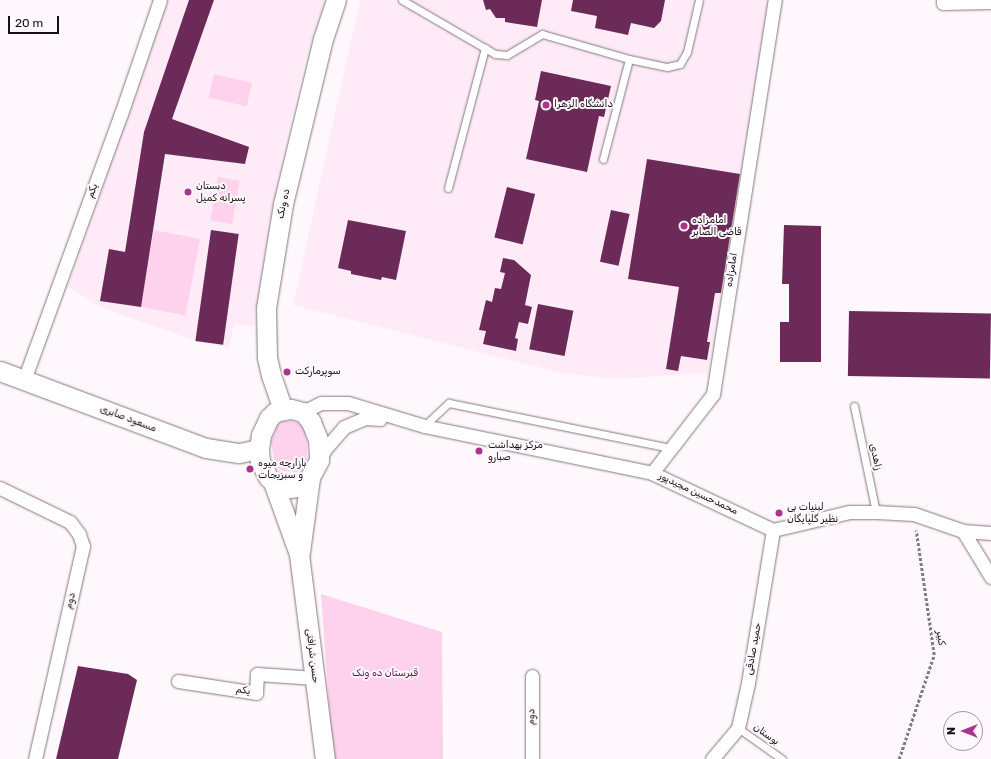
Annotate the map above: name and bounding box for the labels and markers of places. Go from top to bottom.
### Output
place label: دانشگاه الزهرا [554,99,613,111]
marker: دانشگاه الزهرا [541,100,551,110]
place label: دبستان پسرانه كميل [196,180,246,204]
marker: دبستان پسرانه كميل [183,187,193,197]
place label: امامزاده قاضی الصابر [692,214,742,238]
marker: امامزاده قاضی الصابر [679,221,689,231]
place label: سوپرمارکت [295,366,341,378]
marker: سوپرمارکت [282,367,292,377]
place label: مرکز بهداشت صبارو [488,439,543,462]
marker: مرکز بهداشت صبارو [473,445,485,457]
place label: بازارچه میوه و سبزیجات [258,457,306,480]
marker: بازارچه میوه و سبزیجات [245,464,255,474]
place label: لبنیات بی نظیر گلپایگان [787,501,838,524]
marker: لبنیات بی نظیر گلپایگان [774,508,784,518]

